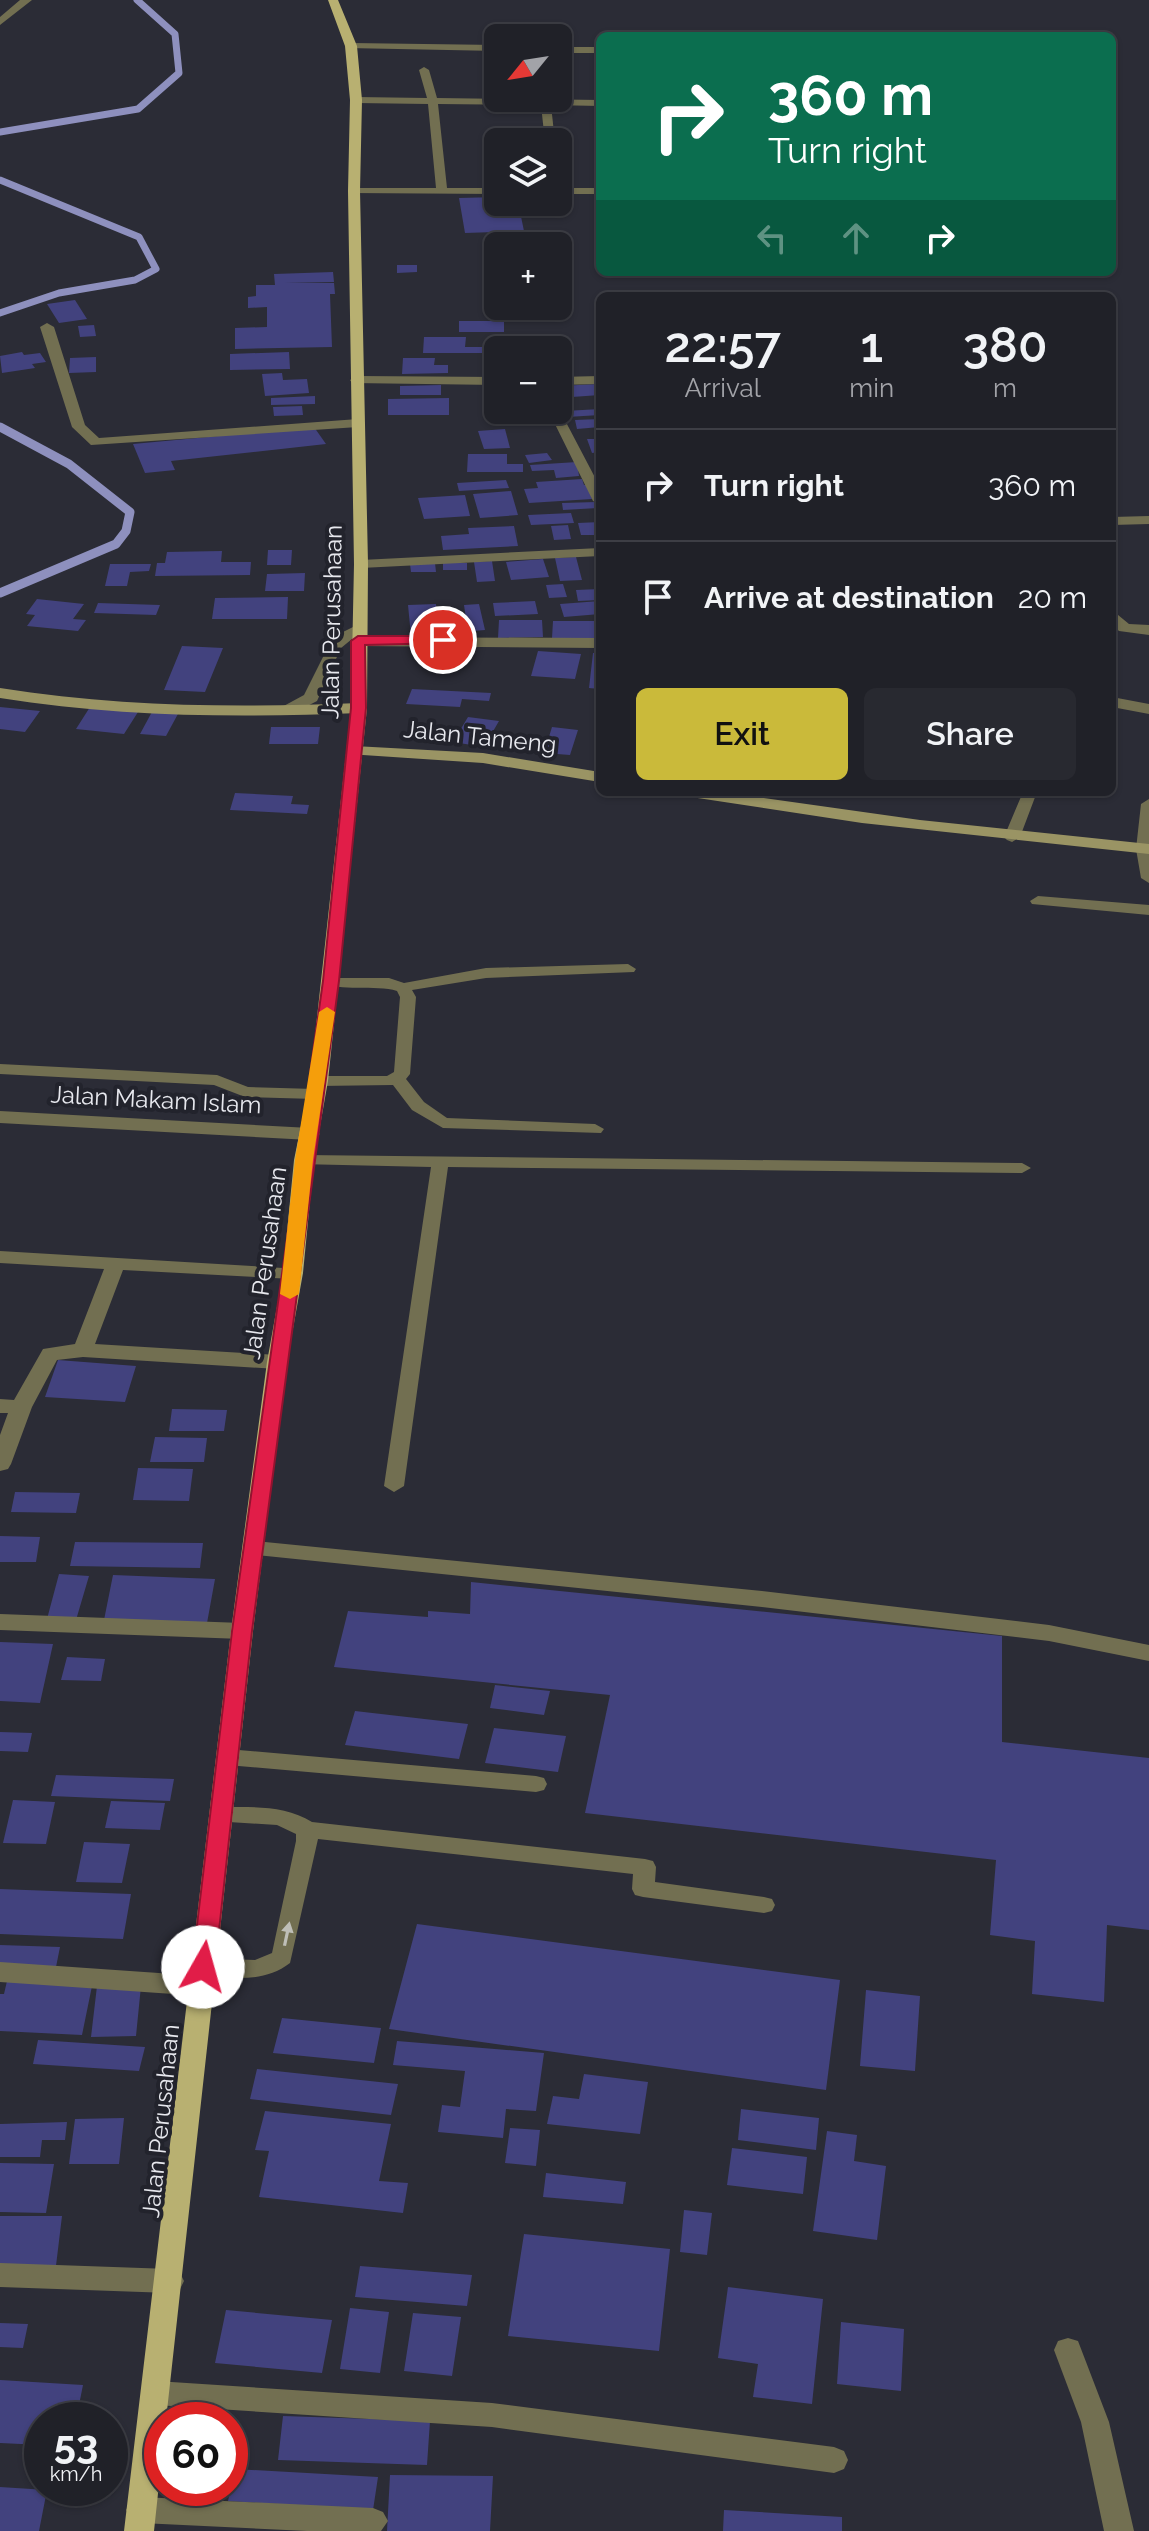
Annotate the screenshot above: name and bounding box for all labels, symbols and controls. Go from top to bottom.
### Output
north arrow [484,24,572,112]
map controls [484,24,572,424]
text: 360 m [768,62,933,128]
icon: right [636,64,740,168]
button: layers [484,128,572,216]
text: Turn right [768,129,927,171]
icon: left [750,216,794,260]
icon: ahead [834,216,878,260]
icon: right [918,216,962,260]
button: + [484,232,572,320]
text: 22:57 [665,317,781,373]
text: 1 [860,317,883,373]
text: 380 [963,317,1047,373]
button: − [484,336,572,424]
text: Arrival [685,373,761,403]
text: min [849,373,894,403]
text: m [993,373,1017,403]
icon: right [636,463,680,507]
text: Turn right [704,468,844,503]
text: 360 m [988,468,1076,503]
street label: Jalan Perusahaan [315,525,348,719]
icon: arrive [636,575,680,619]
text: Arrive at destination [704,580,994,615]
text: 20 m [1018,580,1087,615]
pin [409,606,477,674]
icon: arrive [421,618,465,662]
button: Exit [636,688,848,780]
button: Share [864,688,1076,780]
street label: Jalan Tameng [402,714,558,759]
street label: Jalan Makam Islam [50,1079,262,1120]
street label: Jalan Perusahaan [237,1165,292,1361]
one-way arrow [281,1922,294,1947]
position arrow [161,1925,245,2009]
street label: Jalan Perusahaan [136,2023,185,2219]
speed limit sign: 60 [144,2402,248,2506]
text: 53 [54,2420,98,2467]
text: km/h [50,2462,102,2486]

